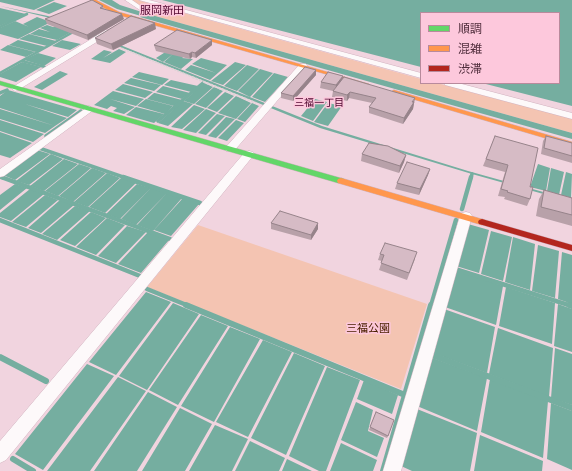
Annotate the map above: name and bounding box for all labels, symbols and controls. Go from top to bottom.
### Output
district label: 服岡新田 [140,5,184,19]
legend [420,12,560,84]
text: 順調 [458,21,482,38]
text: 混雑 [458,41,482,58]
text: 渋滞 [458,61,482,78]
district label: 三福一丁目 [294,98,344,110]
park label: 三福公園 [346,323,390,337]

